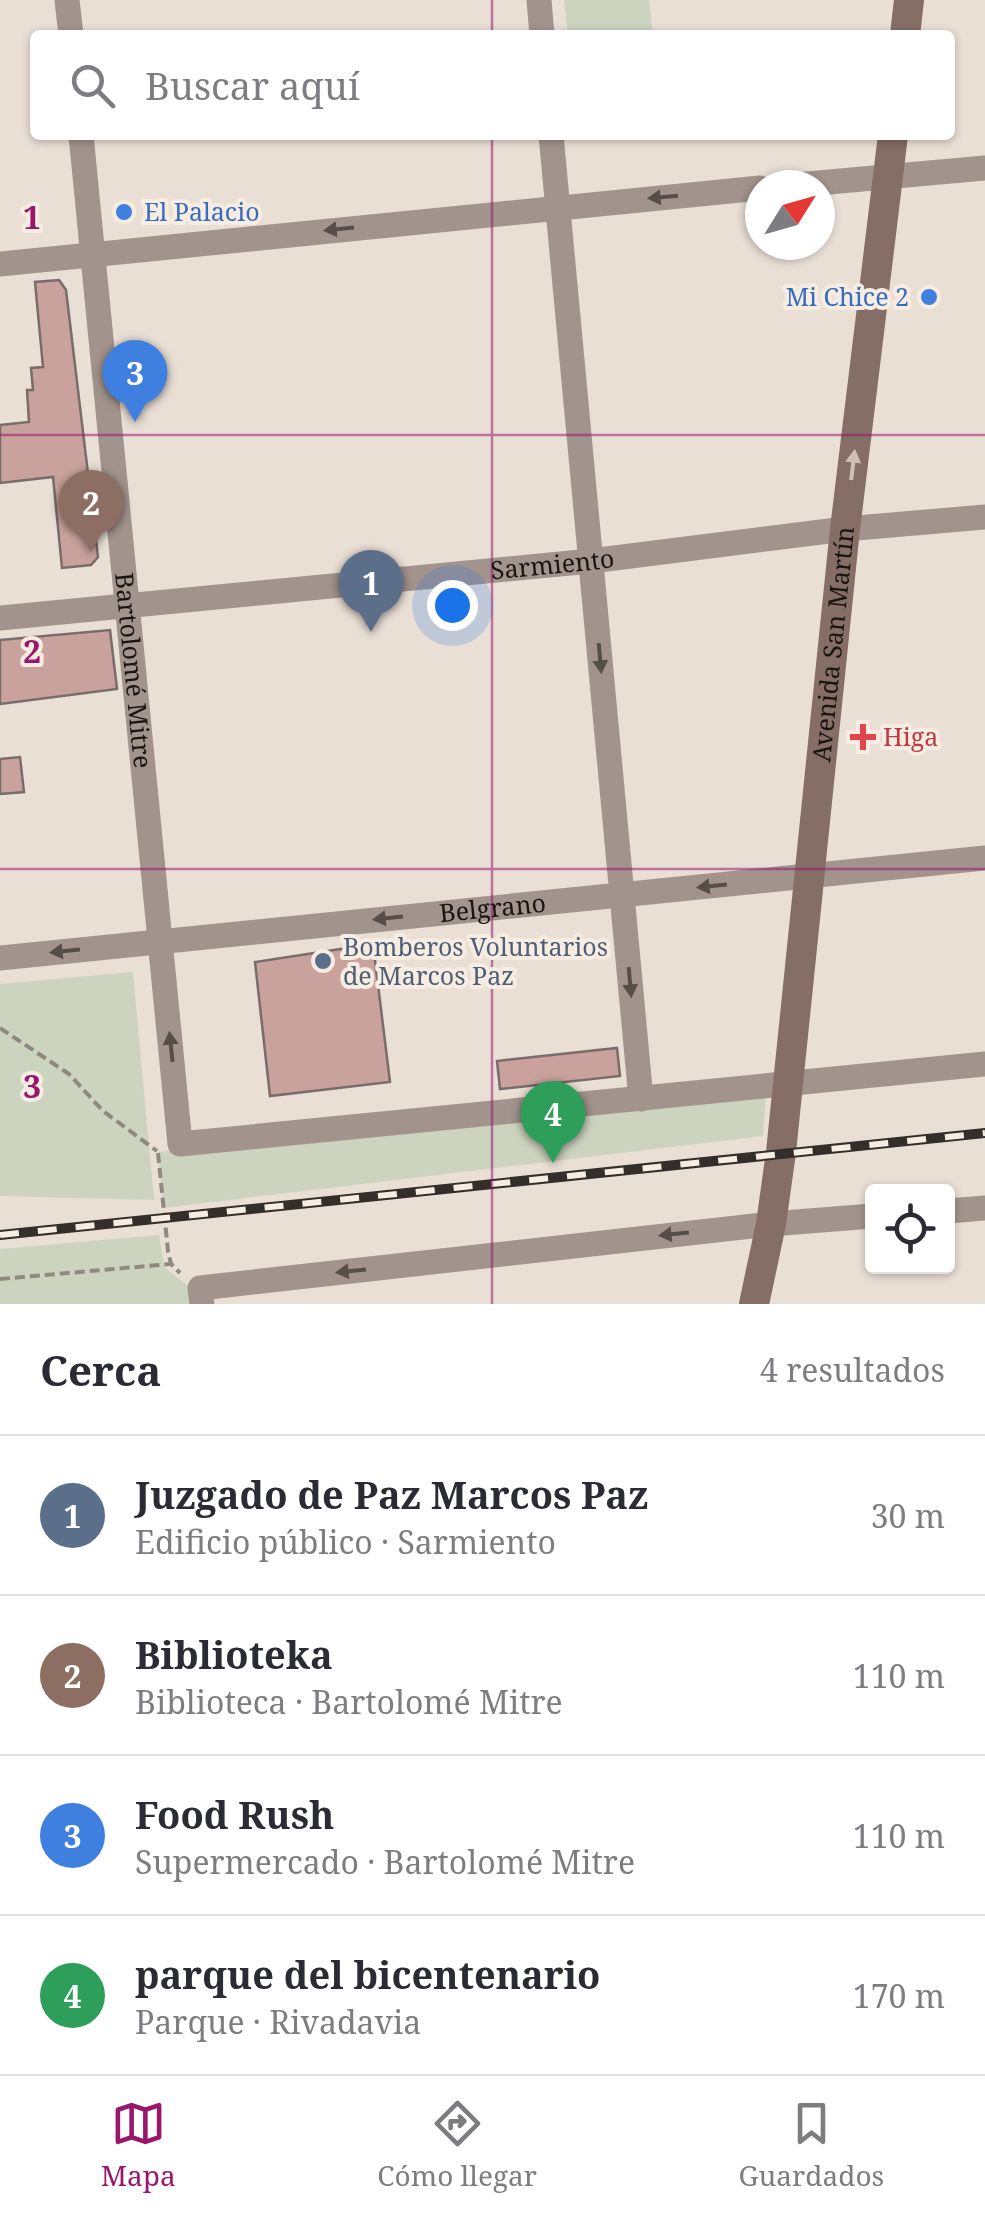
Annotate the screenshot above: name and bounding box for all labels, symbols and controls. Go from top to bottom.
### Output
search box [30,30,955,140]
icon: search [65,58,120,113]
text: Buscar aquí [145,59,360,111]
north arrow [745,170,835,260]
one-way arrow [646,190,678,206]
place label: El Palacio [144,194,260,228]
text: 1 [23,195,41,238]
marker: El Palacio [113,201,135,223]
one-way arrow [323,221,355,237]
place label: Mi Chice 2 [786,279,909,313]
marker: Mi Chice 2 [918,286,940,308]
pin: 3 [102,340,168,422]
one-way arrow [845,449,861,481]
pin: 2 [58,470,124,552]
street label: Avenida San Martín [803,525,861,764]
street label: Sarmiento [489,540,616,587]
pin: 1 [338,550,404,632]
street label: Bartolomé Mitre [108,571,161,770]
your location [427,580,478,631]
text: 2 [23,629,41,672]
one-way arrow [592,643,608,674]
place label: Higa [883,719,938,753]
marker: Higa [852,726,874,748]
one-way arrow [695,878,727,894]
street label: Belgrano [437,885,547,929]
one-way arrow [372,911,404,927]
place label: Bomberos Voluntarios de Marcos Paz [343,929,608,992]
one-way arrow [49,943,80,959]
marker: Bomberos Voluntarios de Marcos Paz [312,950,334,972]
one-way arrow [622,966,638,998]
one-way arrow [163,1030,179,1062]
text: 3 [23,1064,41,1107]
pin: 4 [520,1080,586,1163]
map controls [865,1184,955,1274]
button: locate [865,1184,955,1274]
one-way arrow [657,1226,689,1242]
one-way arrow [334,1263,366,1279]
text: Cerca [40,1341,161,1398]
text: 4 resultados [760,1348,945,1391]
text: Juzgado de Paz Marcos Paz [135,1468,648,1520]
text: 1 [63,1494,82,1537]
text: 30 m [871,1494,945,1537]
text: Edificio público · Sarmiento [135,1520,556,1563]
text: Biblioteka [135,1628,333,1680]
text: 2 [63,1654,82,1697]
text: 110 m [853,1654,945,1697]
text: Biblioteca · Bartolomé Mitre [135,1680,563,1723]
text: Food Rush [135,1788,334,1840]
text: 3 [63,1814,82,1857]
text: 110 m [853,1814,945,1857]
text: Supermercado · Bartolomé Mitre [135,1840,635,1883]
text: parque del bicentenario [135,1948,600,2000]
text: 4 [63,1974,82,2017]
text: 170 m [853,1974,945,2017]
text: Parque · Rivadavia [135,2000,421,2043]
tab: Mapa [101,2096,176,2194]
tab: Cómo llegar [377,2096,537,2194]
tab: Guardados [739,2096,884,2194]

